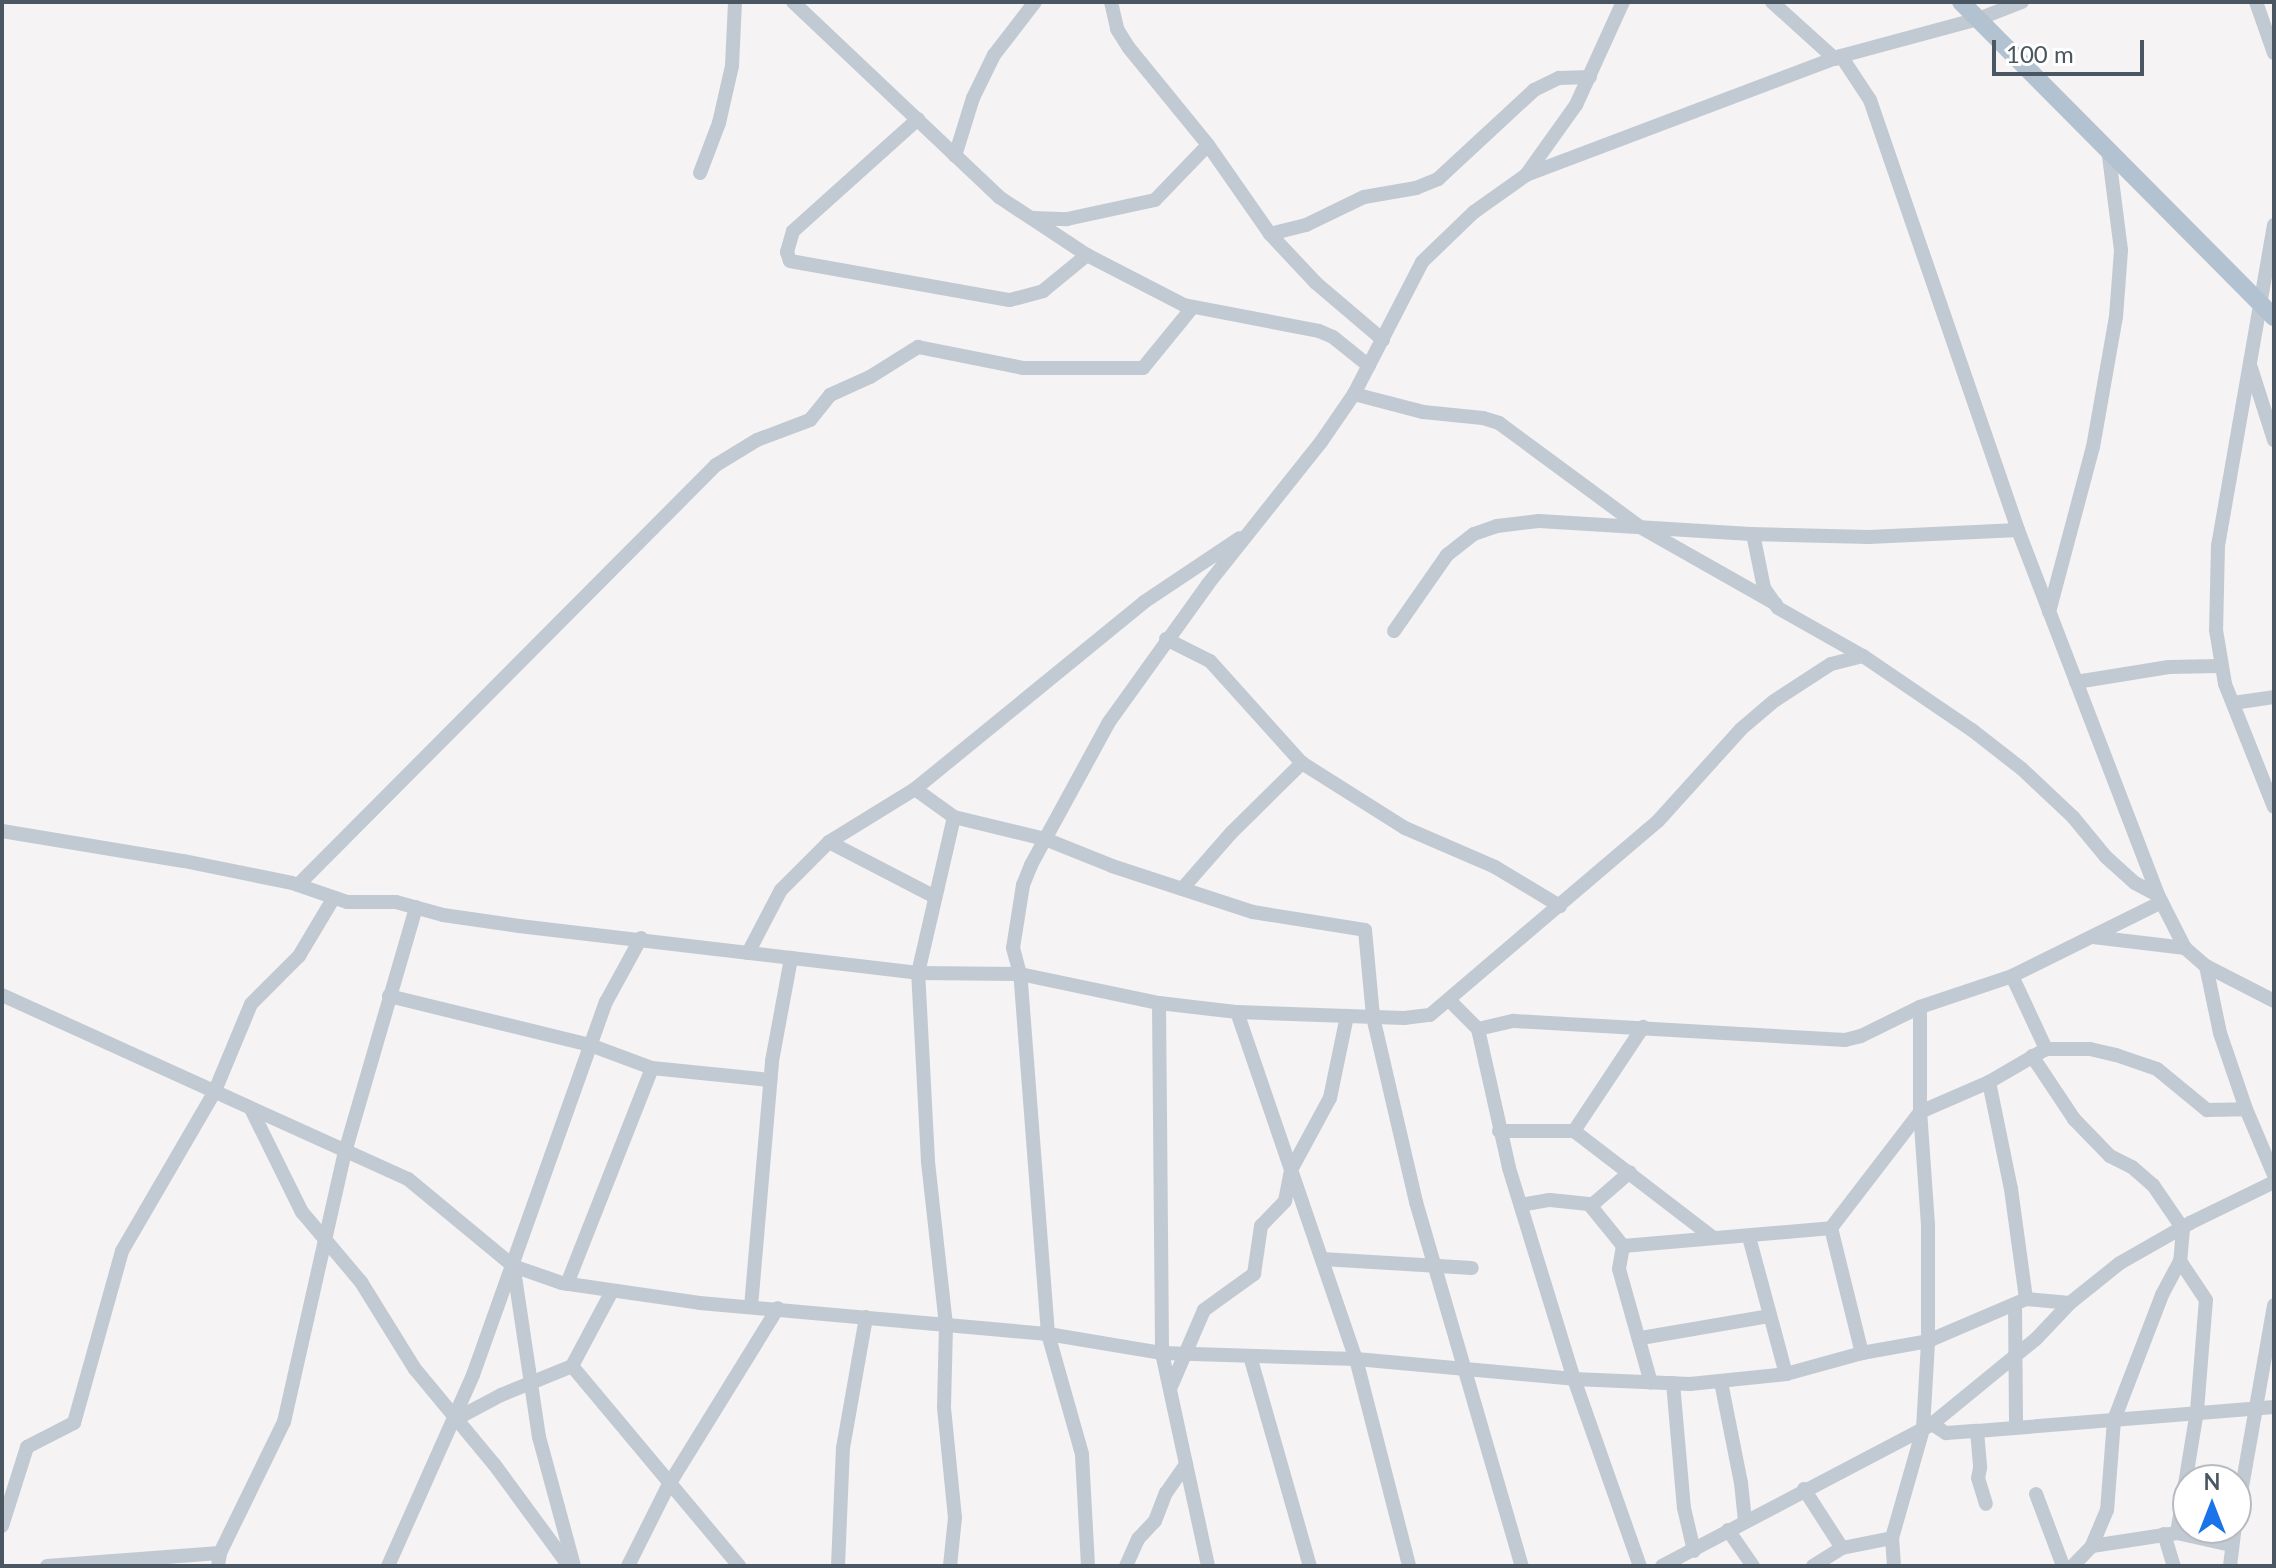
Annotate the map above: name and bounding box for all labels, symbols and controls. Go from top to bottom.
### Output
scale bar [1996,24,2148,74]
text: 100 m [2006,39,2074,68]
north arrow [2172,1464,2252,1544]
text: N [2204,1468,2220,1495]

